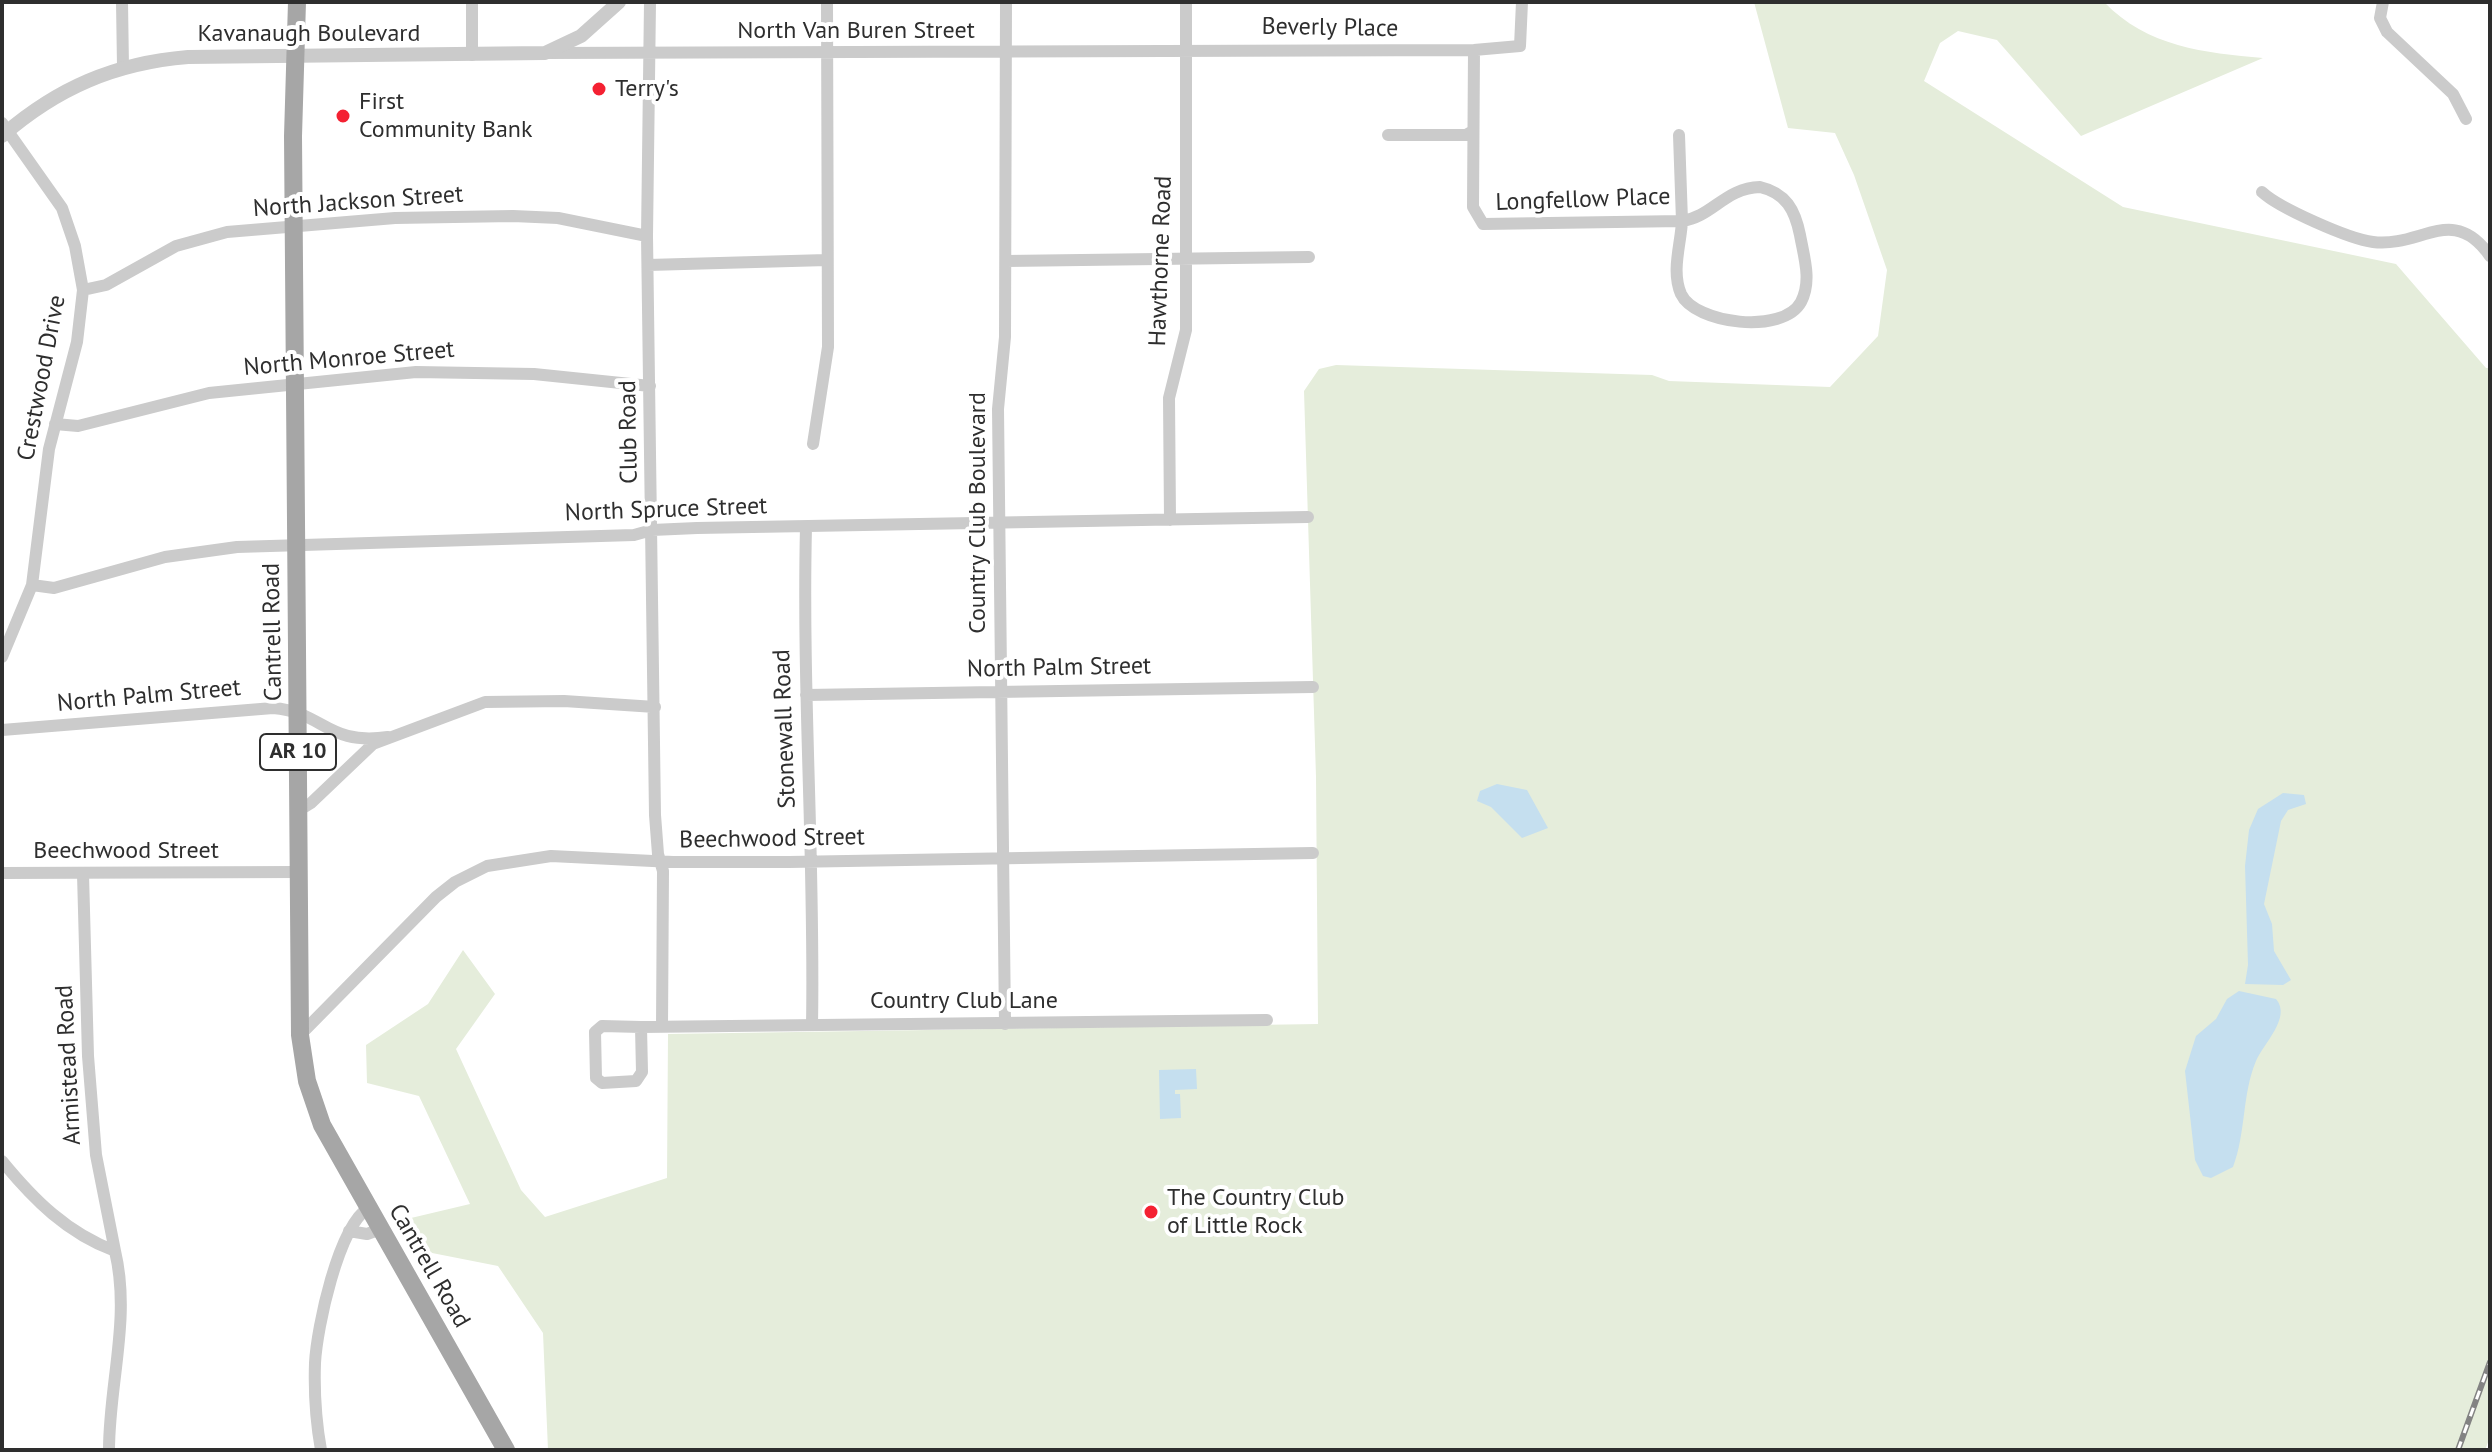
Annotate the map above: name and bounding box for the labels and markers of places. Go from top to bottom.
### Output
place label: Terry's [615,75,679,103]
marker: Terry's [590,80,608,98]
place label: First Community Bank [359,88,532,144]
marker: First Community Bank [334,107,352,125]
place label: The Country Club of Little Rock [1167,1184,1344,1240]
marker: The Country Club of Little Rock [1142,1203,1160,1221]

